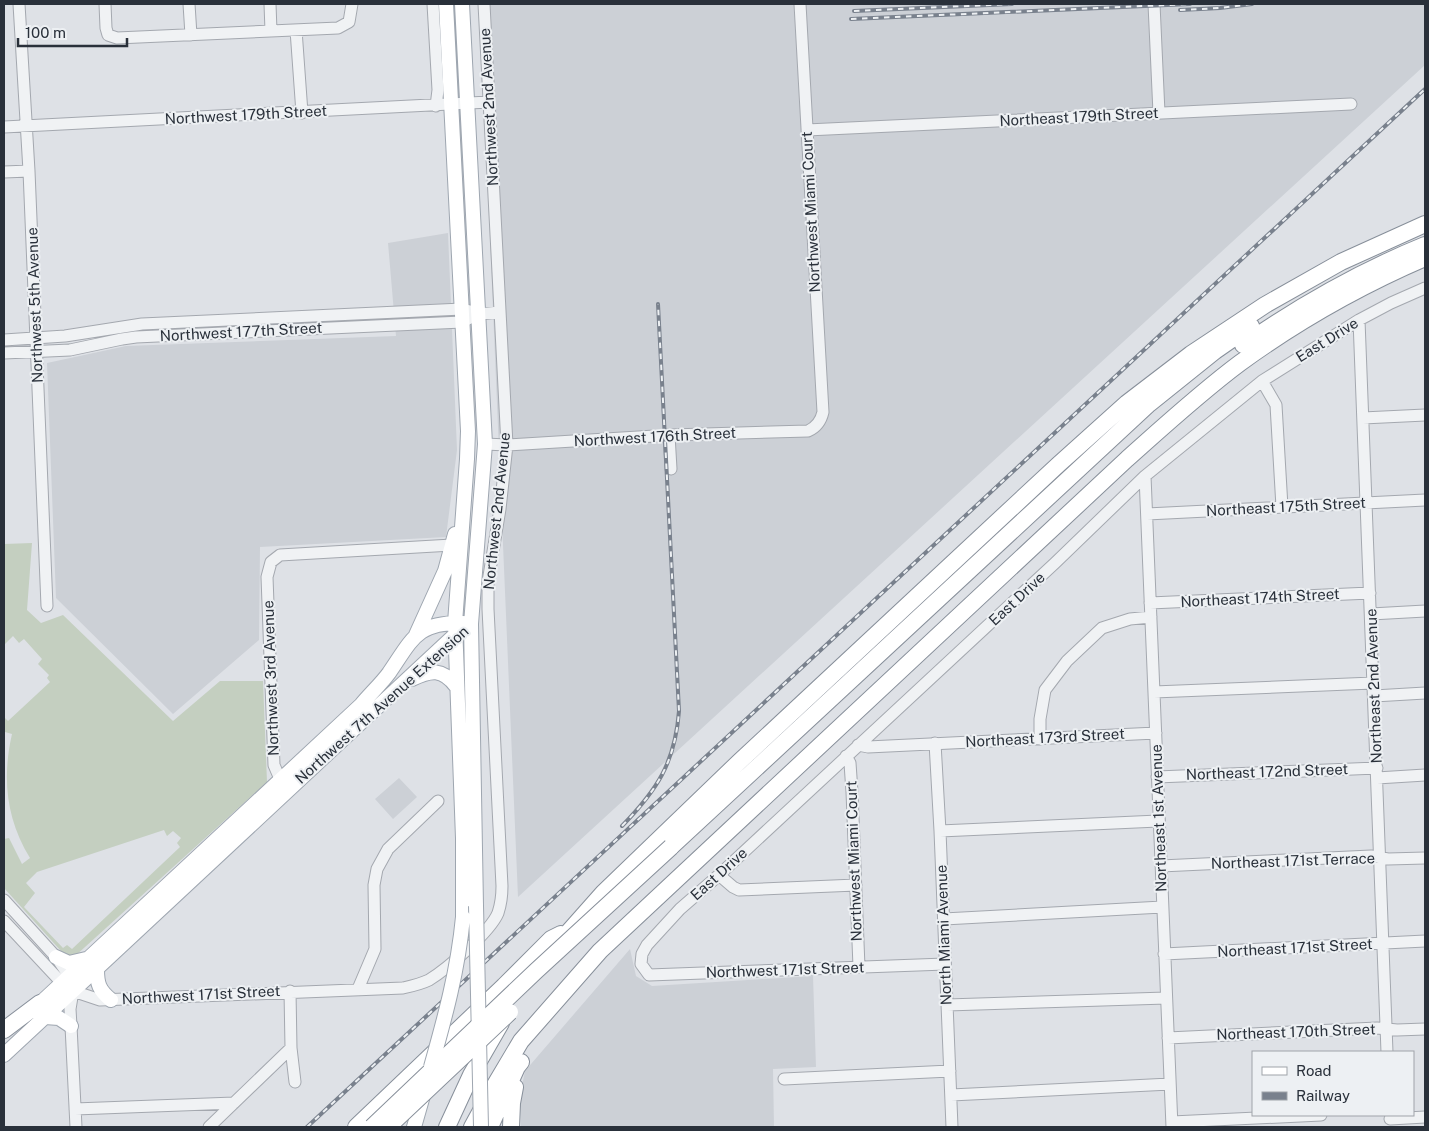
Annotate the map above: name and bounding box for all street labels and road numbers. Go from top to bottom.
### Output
street label: Northwest 2nd Avenue [476,28,501,186]
street label: Northwest 179th Street [164,102,328,127]
street label: Northeast 179th Street [999,104,1159,129]
street label: Northwest Miami Court [798,131,823,293]
street label: Northwest 5th Avenue [23,227,46,383]
street label: East Drive [1292,314,1361,365]
street label: Northwest 177th Street [159,319,323,344]
street label: Northwest 176th Street [573,424,737,449]
street label: Northwest 2nd Avenue [480,431,513,590]
street label: Northeast 175th Street [1206,494,1366,519]
street label: East Drive [985,568,1048,629]
street label: Northeast 174th Street [1180,585,1340,610]
street label: Northwest 3rd Avenue [259,600,282,756]
street label: Northeast 2nd Avenue [1362,608,1385,764]
street label: Northwest 7th Avenue Extension [292,622,472,787]
street label: Northeast 173rd Street [965,725,1125,750]
street label: Northeast 1st Avenue [1147,744,1170,892]
street label: Northeast 172nd Street [1185,760,1349,783]
street label: Northwest Miami Court [842,780,865,942]
street label: East Drive [687,844,750,903]
street label: Northeast 171st Terrace [1211,849,1375,872]
street label: North Miami Avenue [933,864,954,1006]
street label: Northeast 171st Street [1217,935,1373,960]
street label: Northwest 171st Street [705,958,865,981]
street label: Northwest 171st Street [121,982,281,1007]
street label: Northeast 170th Street [1216,1020,1376,1043]

